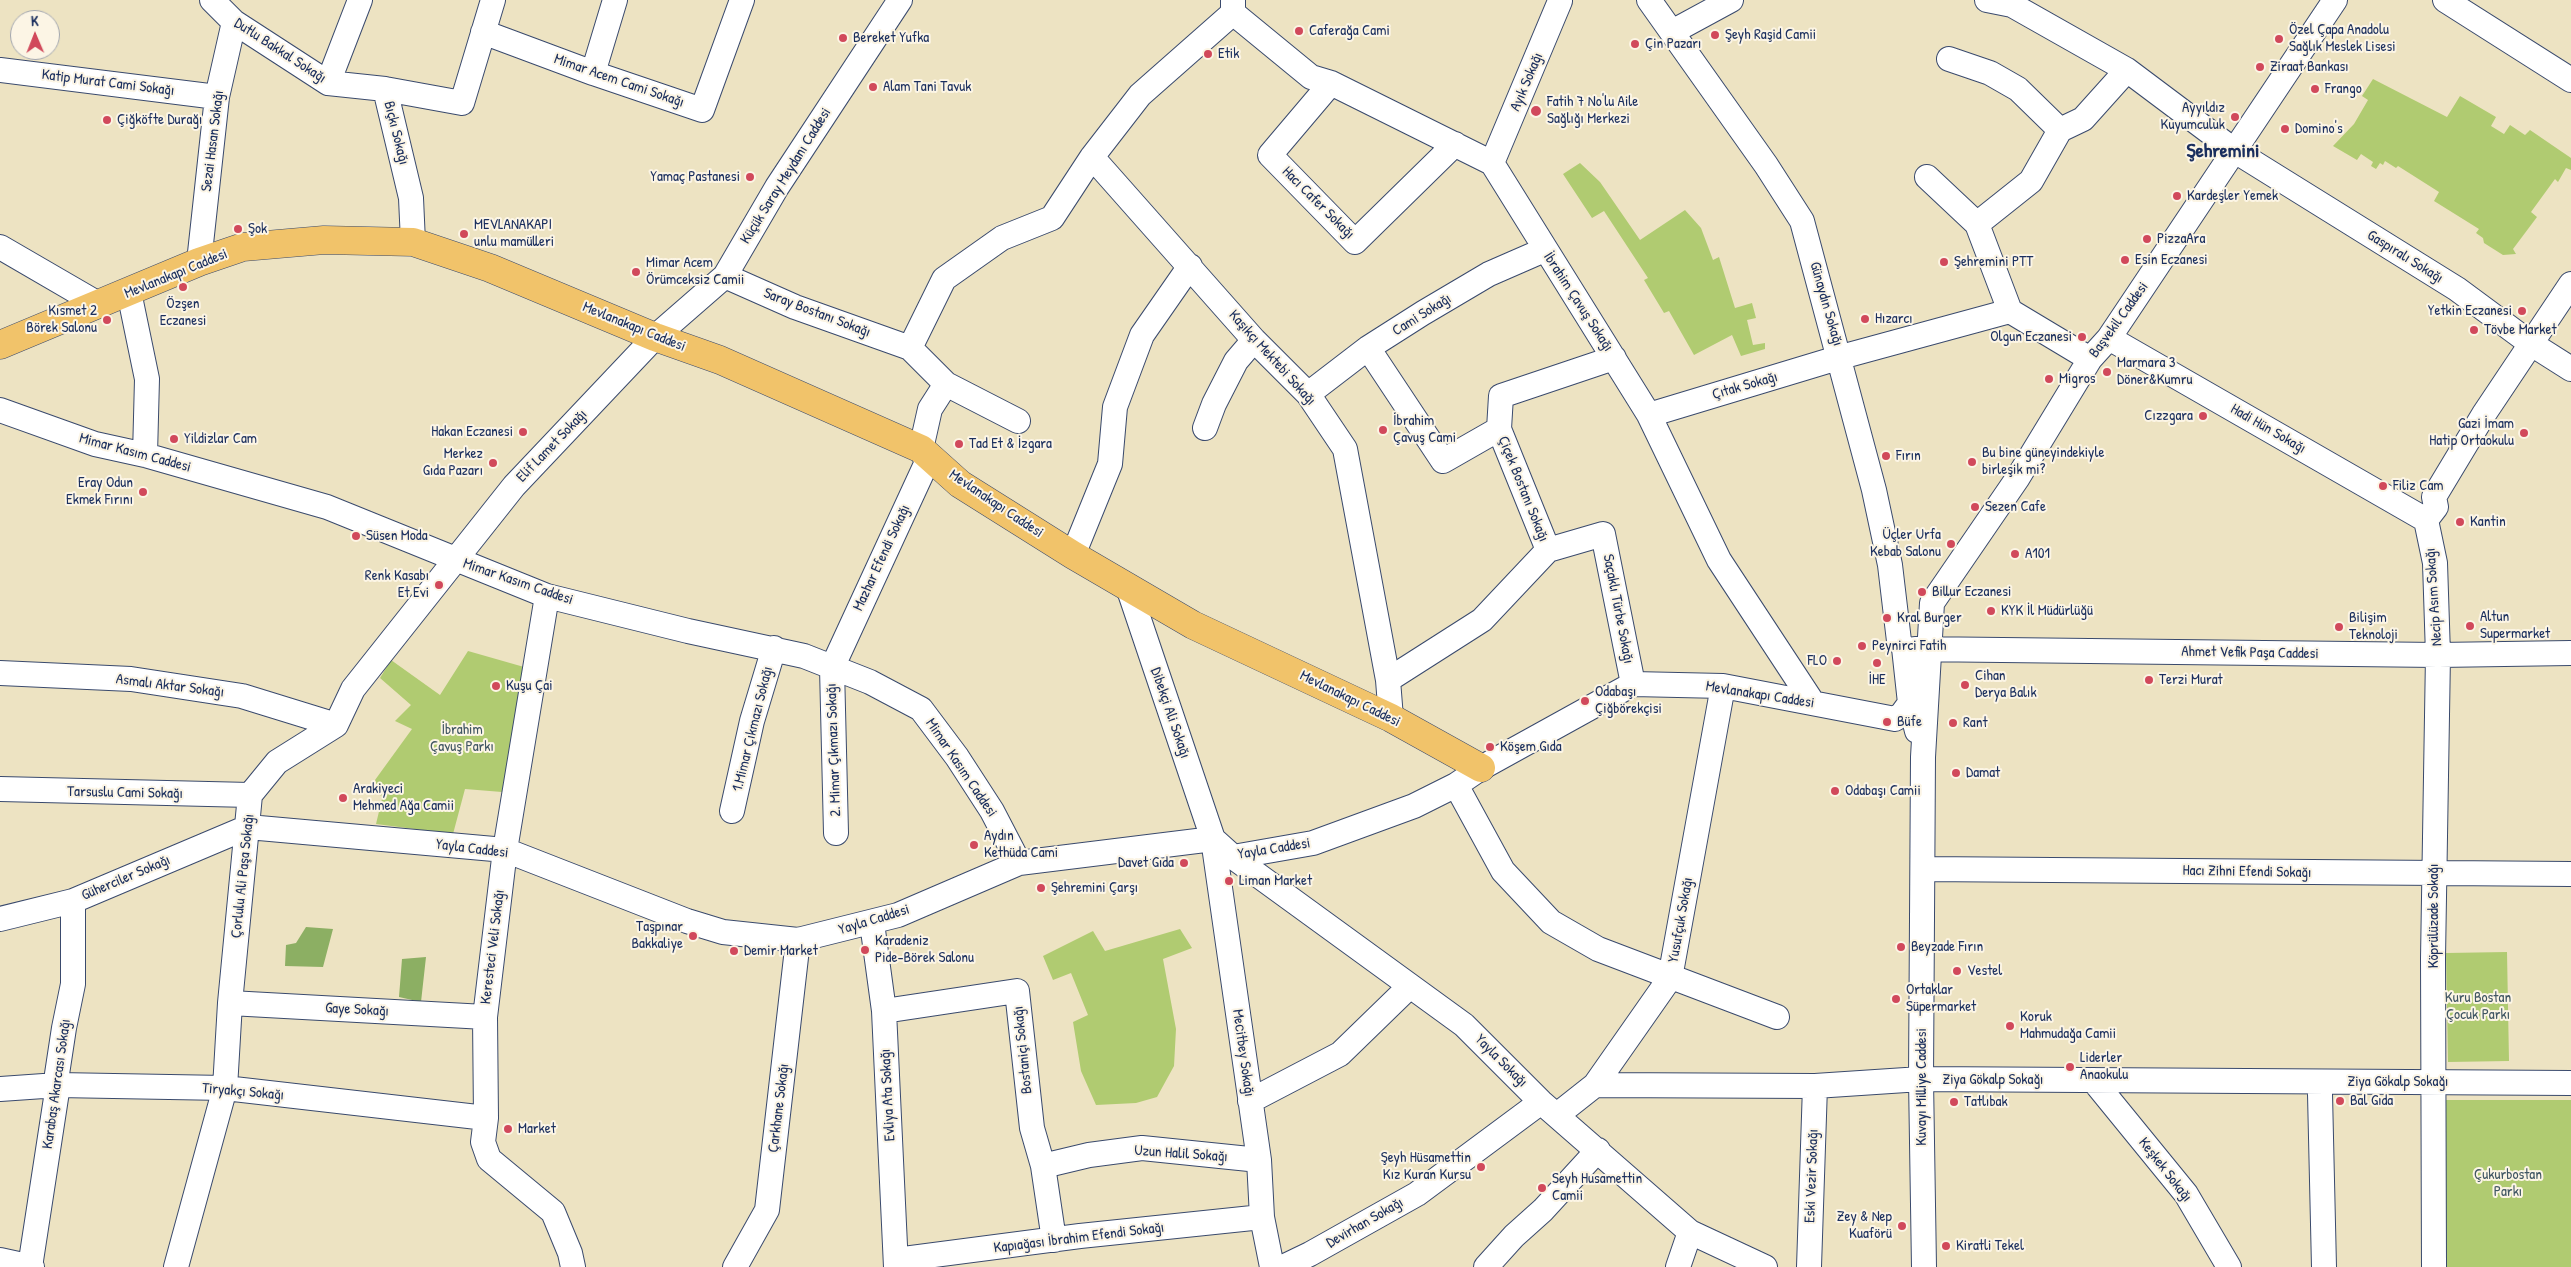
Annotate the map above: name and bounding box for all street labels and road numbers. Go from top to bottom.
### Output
street label: Dutlu Bakkal Sokağı [231,15,329,87]
street label: Mimar Acem Cami Sokağı [552,50,686,112]
street label: Ayık Sokağı [1507,50,1547,114]
street label: Katip Murat Cami Sokağı [41,66,175,100]
street label: Sezai Hasan Sokağı [198,89,228,193]
street label: Bıçkı Sokağı [379,99,413,167]
street label: Küçük Saray Meydanı Caddesi [737,105,835,247]
street label: Hacı Cafer Sokağı [1278,163,1358,243]
street label: Gaspıralı Sokağı [2364,227,2446,287]
street label: Mevlanakapı Caddesi [122,245,230,303]
street label: İbrahim Çavuş Sokağı [1539,249,1617,355]
street label: Günaydın Sokağı [1805,260,1847,348]
street label: Başvekil Caddesi [2086,279,2152,361]
street label: Saray Bostanı Sokağı [761,284,873,342]
street label: Cami Sokağı [1389,290,1455,340]
street label: Mevlanakapı Caddesi [580,298,688,356]
street label: Kaşıkçı Mektebi Sokağı [1224,307,1320,409]
street label: Çıtak Sokağı [1710,368,1780,404]
street label: Hadi Hün Sokağı [2227,400,2309,458]
street label: Elif Lamet Sokağı [513,406,591,486]
street label: Mimar Kasım Caddesi [77,429,193,477]
street label: Çiçek Bostanı Sokağı [1494,434,1552,544]
street label: Mevlanakapı Caddesi [946,466,1046,542]
street label: Mazhar Efendi Sokağı [850,502,914,614]
street label: Necip Asım Sokağı [2422,547,2446,647]
street label: Saçaklı Türbe Sokağı [1599,553,1637,665]
street label: Mimar Kasım Caddesi [461,555,575,609]
street label: Ahmet Vefik Paşa Caddesi [2181,643,2319,663]
street label: 1.Mimar Çıkmazı Sokağı [729,665,777,793]
street label: Dibekçi Ali Sokağı [1146,665,1194,761]
street label: Mevlanakapı Caddesi [1297,667,1403,731]
street label: Asmalı Aktar Sokağı [115,670,225,702]
street label: Mevlanakapı Caddesi [1704,678,1816,712]
street label: 2. Mimar Çıkmazı Sokağı [823,683,845,817]
street label: Mimar Kasım Caddesi [921,715,1001,821]
street label: Tarsuslu Cami Sokağı [67,783,183,803]
street label: Çorlulu Ali Paşa Sokağı [228,813,258,939]
street label: Yayla Caddesi [1237,834,1311,864]
street label: Yayla Caddesi [435,836,509,862]
street label: Güherciler Sokağı [79,851,173,905]
street label: Hacı Zihni Efendi Sokağı [2182,862,2312,882]
street label: Köprülüzade Sokağı [2425,864,2443,968]
street label: Yusufçuk Sokağı [1665,876,1697,964]
street label: Keresteci Veli Sokağı [477,889,509,1005]
street label: Yayla Caddesi [836,901,912,939]
street label: Gaye Sokağı [325,999,389,1021]
street label: Bostaniçi Sokağı [1009,1005,1037,1095]
street label: Meсitbey Sokağı [1228,1008,1258,1098]
street label: Karabaş Akarcası Sokağı [39,1018,75,1150]
street label: Kuvayı Milliye Caddesi [1913,1028,1931,1146]
street label: Yayla Sokağı [1471,1031,1531,1091]
street label: Evliya Ata Sokağı [877,1048,899,1142]
street label: Çarkhane Sokağı [765,1062,793,1154]
street label: Ziya Gökalp Sokağı [1943,1071,2043,1089]
street label: Ziya Gökalp Sokağı [2348,1073,2448,1091]
street label: Tiryakçı Sokağı [201,1079,285,1105]
street label: Eski Vezir Sokağı [1801,1129,1823,1223]
street label: Keşkek Sokağı [2134,1134,2196,1206]
street label: Uzun Halil Sokağı [1134,1142,1228,1166]
street label: Devirhan Sokağı [1323,1194,1407,1252]
street label: Kapıağası İbrahim Efendi Sokağı [993,1219,1165,1257]

